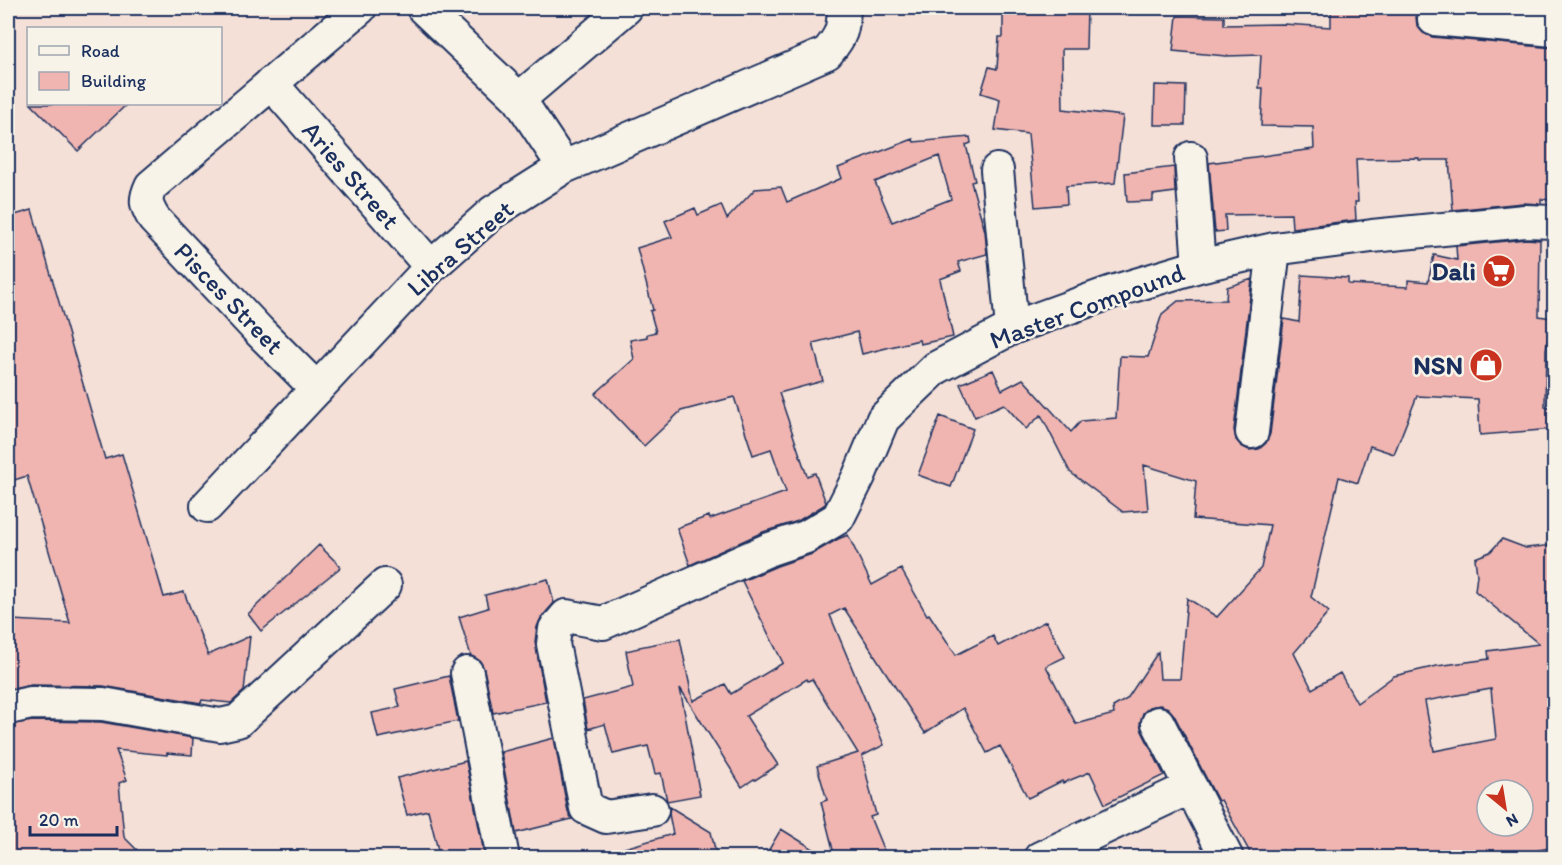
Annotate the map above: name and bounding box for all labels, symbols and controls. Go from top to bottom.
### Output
legend [27,27,222,105]
text: Road [81,40,120,62]
text: Building [81,70,147,92]
street label: Aries Street [295,114,407,236]
street label: Libra Street [400,193,520,303]
street label: Pisces Street [168,235,291,361]
supermarket icon: Dali [1481,253,1517,289]
place label: Dali [1431,255,1476,287]
street label: Master Compound [985,256,1189,356]
shop icon: NSN [1468,347,1504,383]
place label: NSN [1413,349,1463,381]
north arrow [1475,778,1535,838]
scale bar [30,799,117,837]
text: 20 m [39,809,79,831]
text: N [1503,810,1522,831]

